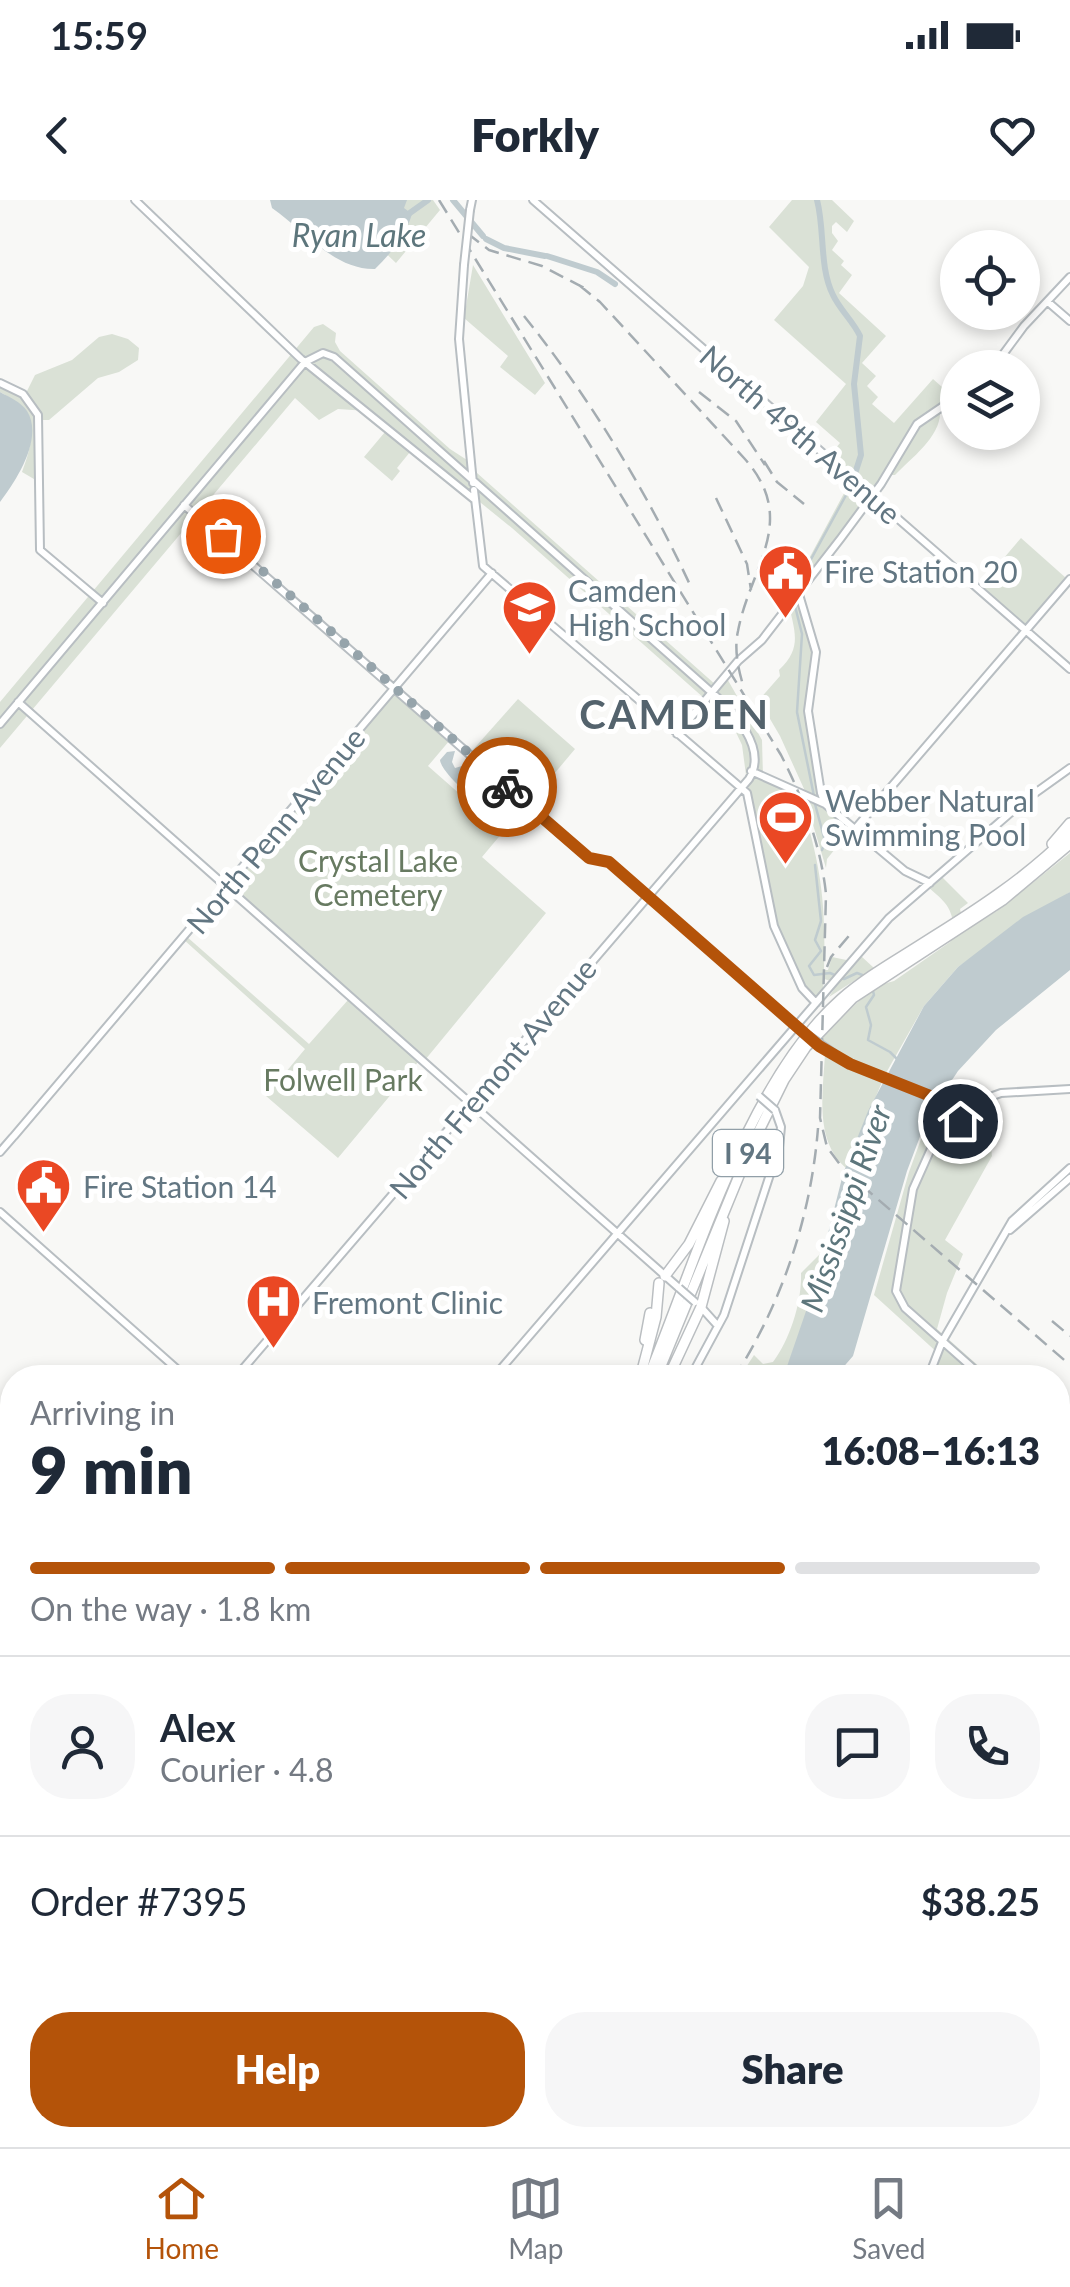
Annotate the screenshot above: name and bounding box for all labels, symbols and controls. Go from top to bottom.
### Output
text: 15:59 [50,12,148,58]
icon: back [30,108,85,163]
text: Forkly [471,108,599,162]
icon: heart [985,108,1040,163]
water label: Ryan Lake [292,215,426,254]
map controls [940,230,1040,450]
button: locate [940,230,1040,330]
street label: North 49th Avenue [693,337,909,531]
button: layers [940,350,1040,450]
pin [181,494,266,579]
icon: bag [196,509,251,564]
public building icon: Fire Station 20 [755,541,815,620]
place label: Fire Station 20 [824,553,1018,589]
place label: Camden High School [568,572,726,642]
school or university icon: Camden High School [499,577,559,656]
district label: CAMDEN [579,690,771,738]
street label: North Penn Avenue [178,720,372,940]
courier [457,737,557,837]
icon: bike [480,760,535,815]
place label: Webber Natural Swimming Pool [825,782,1035,852]
sports icon: Webber Natural Swimming Pool [756,787,816,866]
park label: Crystal Lake Cemetery [298,842,458,912]
street label: North Fremont Avenue [381,951,603,1205]
park label: Folwell Park [263,1061,423,1097]
pin [918,1079,1003,1164]
icon: home [933,1094,988,1149]
water label: Mississippi River [791,1098,899,1317]
road number: I 94 [713,1130,783,1176]
public building icon: Fire Station 14 [14,1156,74,1235]
place label: Fire Station 14 [83,1168,277,1204]
hospital icon: Fremont Clinic [243,1272,303,1351]
place label: Fremont Clinic [312,1284,503,1320]
text: Arriving in [30,1393,175,1432]
text: 16:08–16:13 [821,1427,1040,1473]
text: 9 min [30,1430,192,1508]
text: On the way · 1.8 km [30,1589,311,1628]
button: person [30,1694,135,1799]
button: chat [805,1694,910,1799]
button: phone [935,1694,1040,1799]
text: Alex [160,1704,236,1750]
text: Courier · 4.8 [160,1750,334,1789]
text: Order #7395 [30,1878,247,1924]
text: $38.25 [921,1878,1040,1924]
button: Help [30,2012,525,2127]
button: Share [545,2012,1040,2127]
tab: Home [145,2171,219,2265]
tab: Map [508,2171,563,2265]
tab: Saved [852,2171,925,2265]

